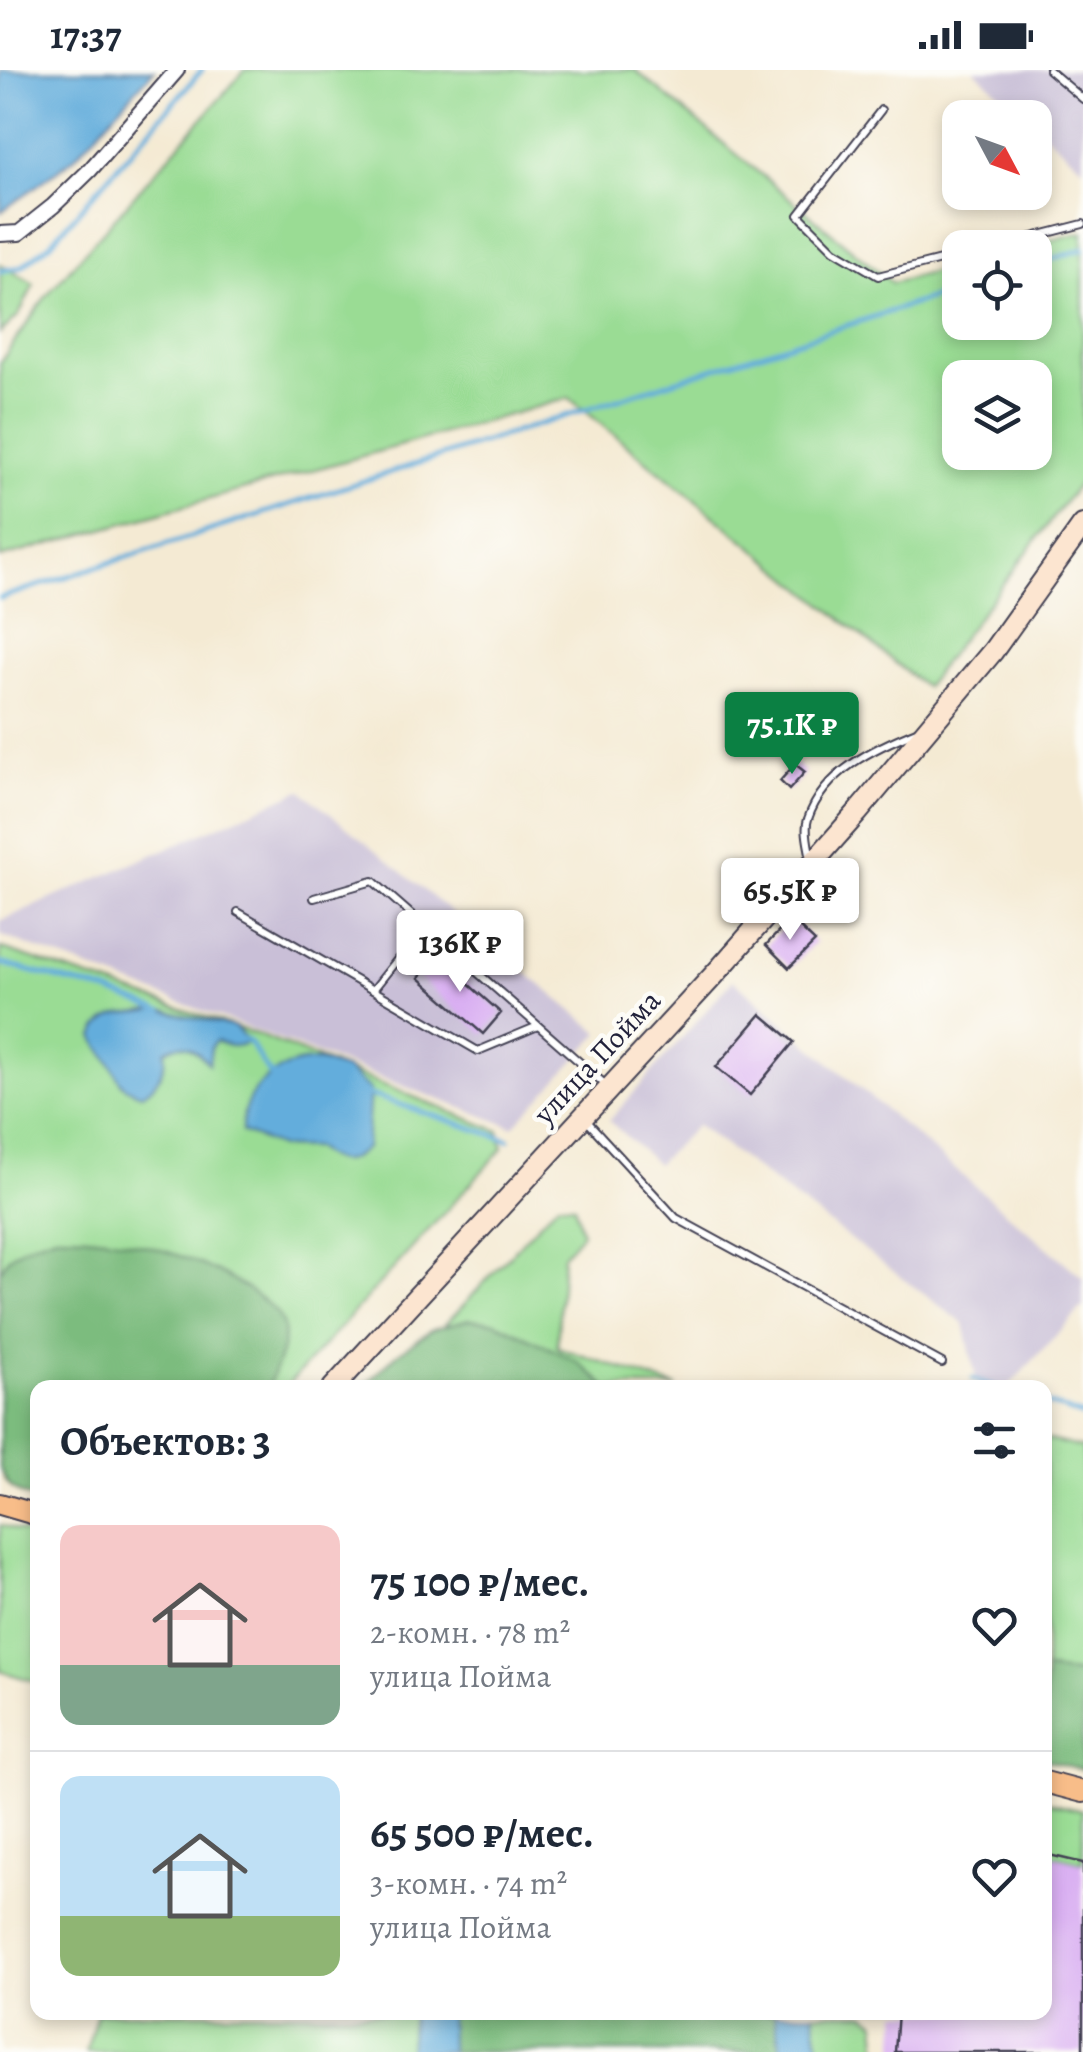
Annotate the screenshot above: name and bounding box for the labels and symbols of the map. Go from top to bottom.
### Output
north arrow [942,100,1052,210]
pin: 75.1K ₽ [700,692,884,777]
pin: 65.5K ₽ [698,858,882,943]
pin: 136K ₽ [379,910,541,995]
street label: улица Пойма [524,981,670,1134]

